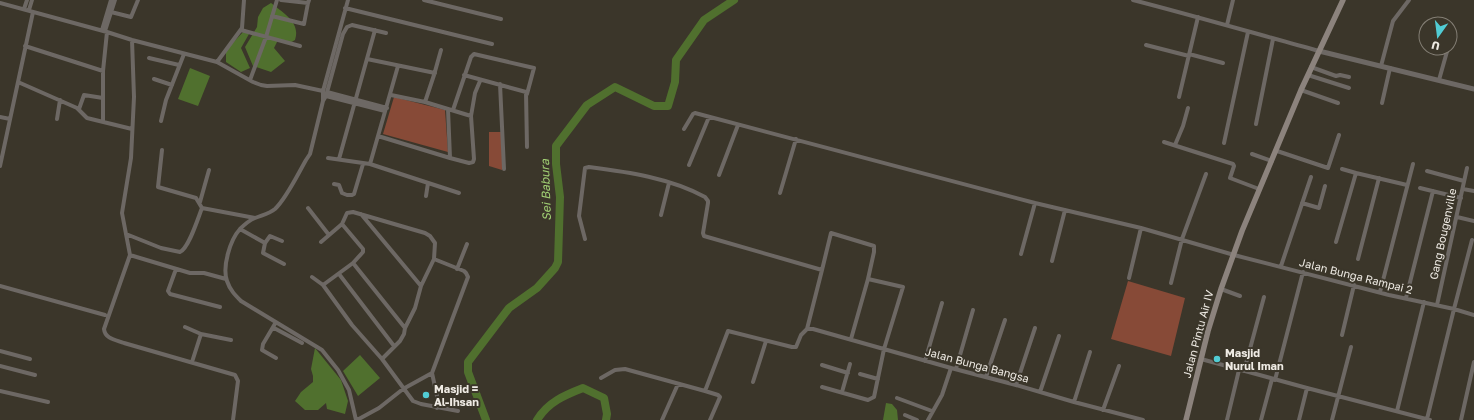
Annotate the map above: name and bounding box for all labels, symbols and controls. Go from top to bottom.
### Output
north arrow [1418,16,1458,56]
text: U [1430,39,1441,53]
water label: Sei Babura [537,158,554,221]
street label: Gang Bougenville [1426,187,1459,281]
street label: Jalan Bunga Rampai 2 [1298,255,1414,296]
street label: Jalan Pintu Air IV [1180,288,1216,379]
street label: Jalan Bunga Bangsa [924,344,1031,385]
place label: Masjid Nurul Iman [1225,346,1284,372]
marker: Masjid Nurul Iman [1212,354,1222,364]
place label: Masjid = Al-Ihsan [434,382,479,408]
marker: Masjid = Al-Ihsan [421,390,431,400]

